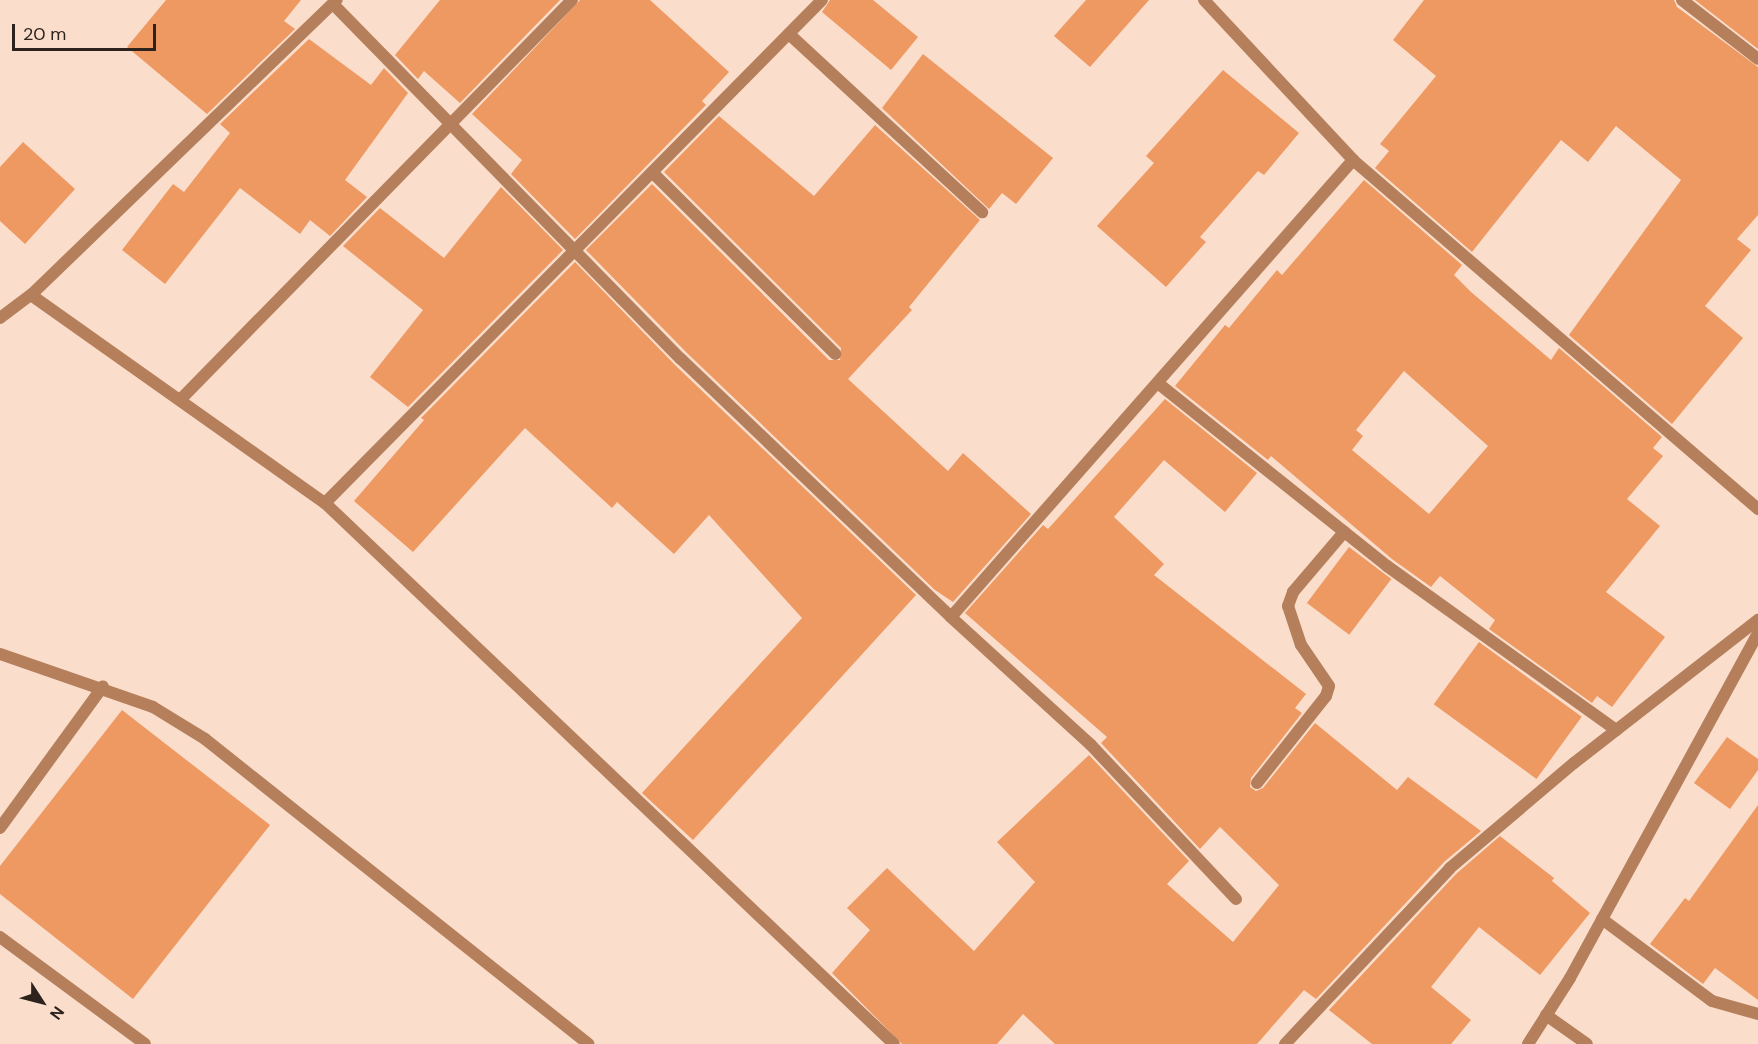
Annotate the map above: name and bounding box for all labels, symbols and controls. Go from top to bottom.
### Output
scale bar [15,12,159,50]
text: 20 m [23,22,66,46]
north arrow [12,972,72,1032]
text: N [45,1002,69,1024]

